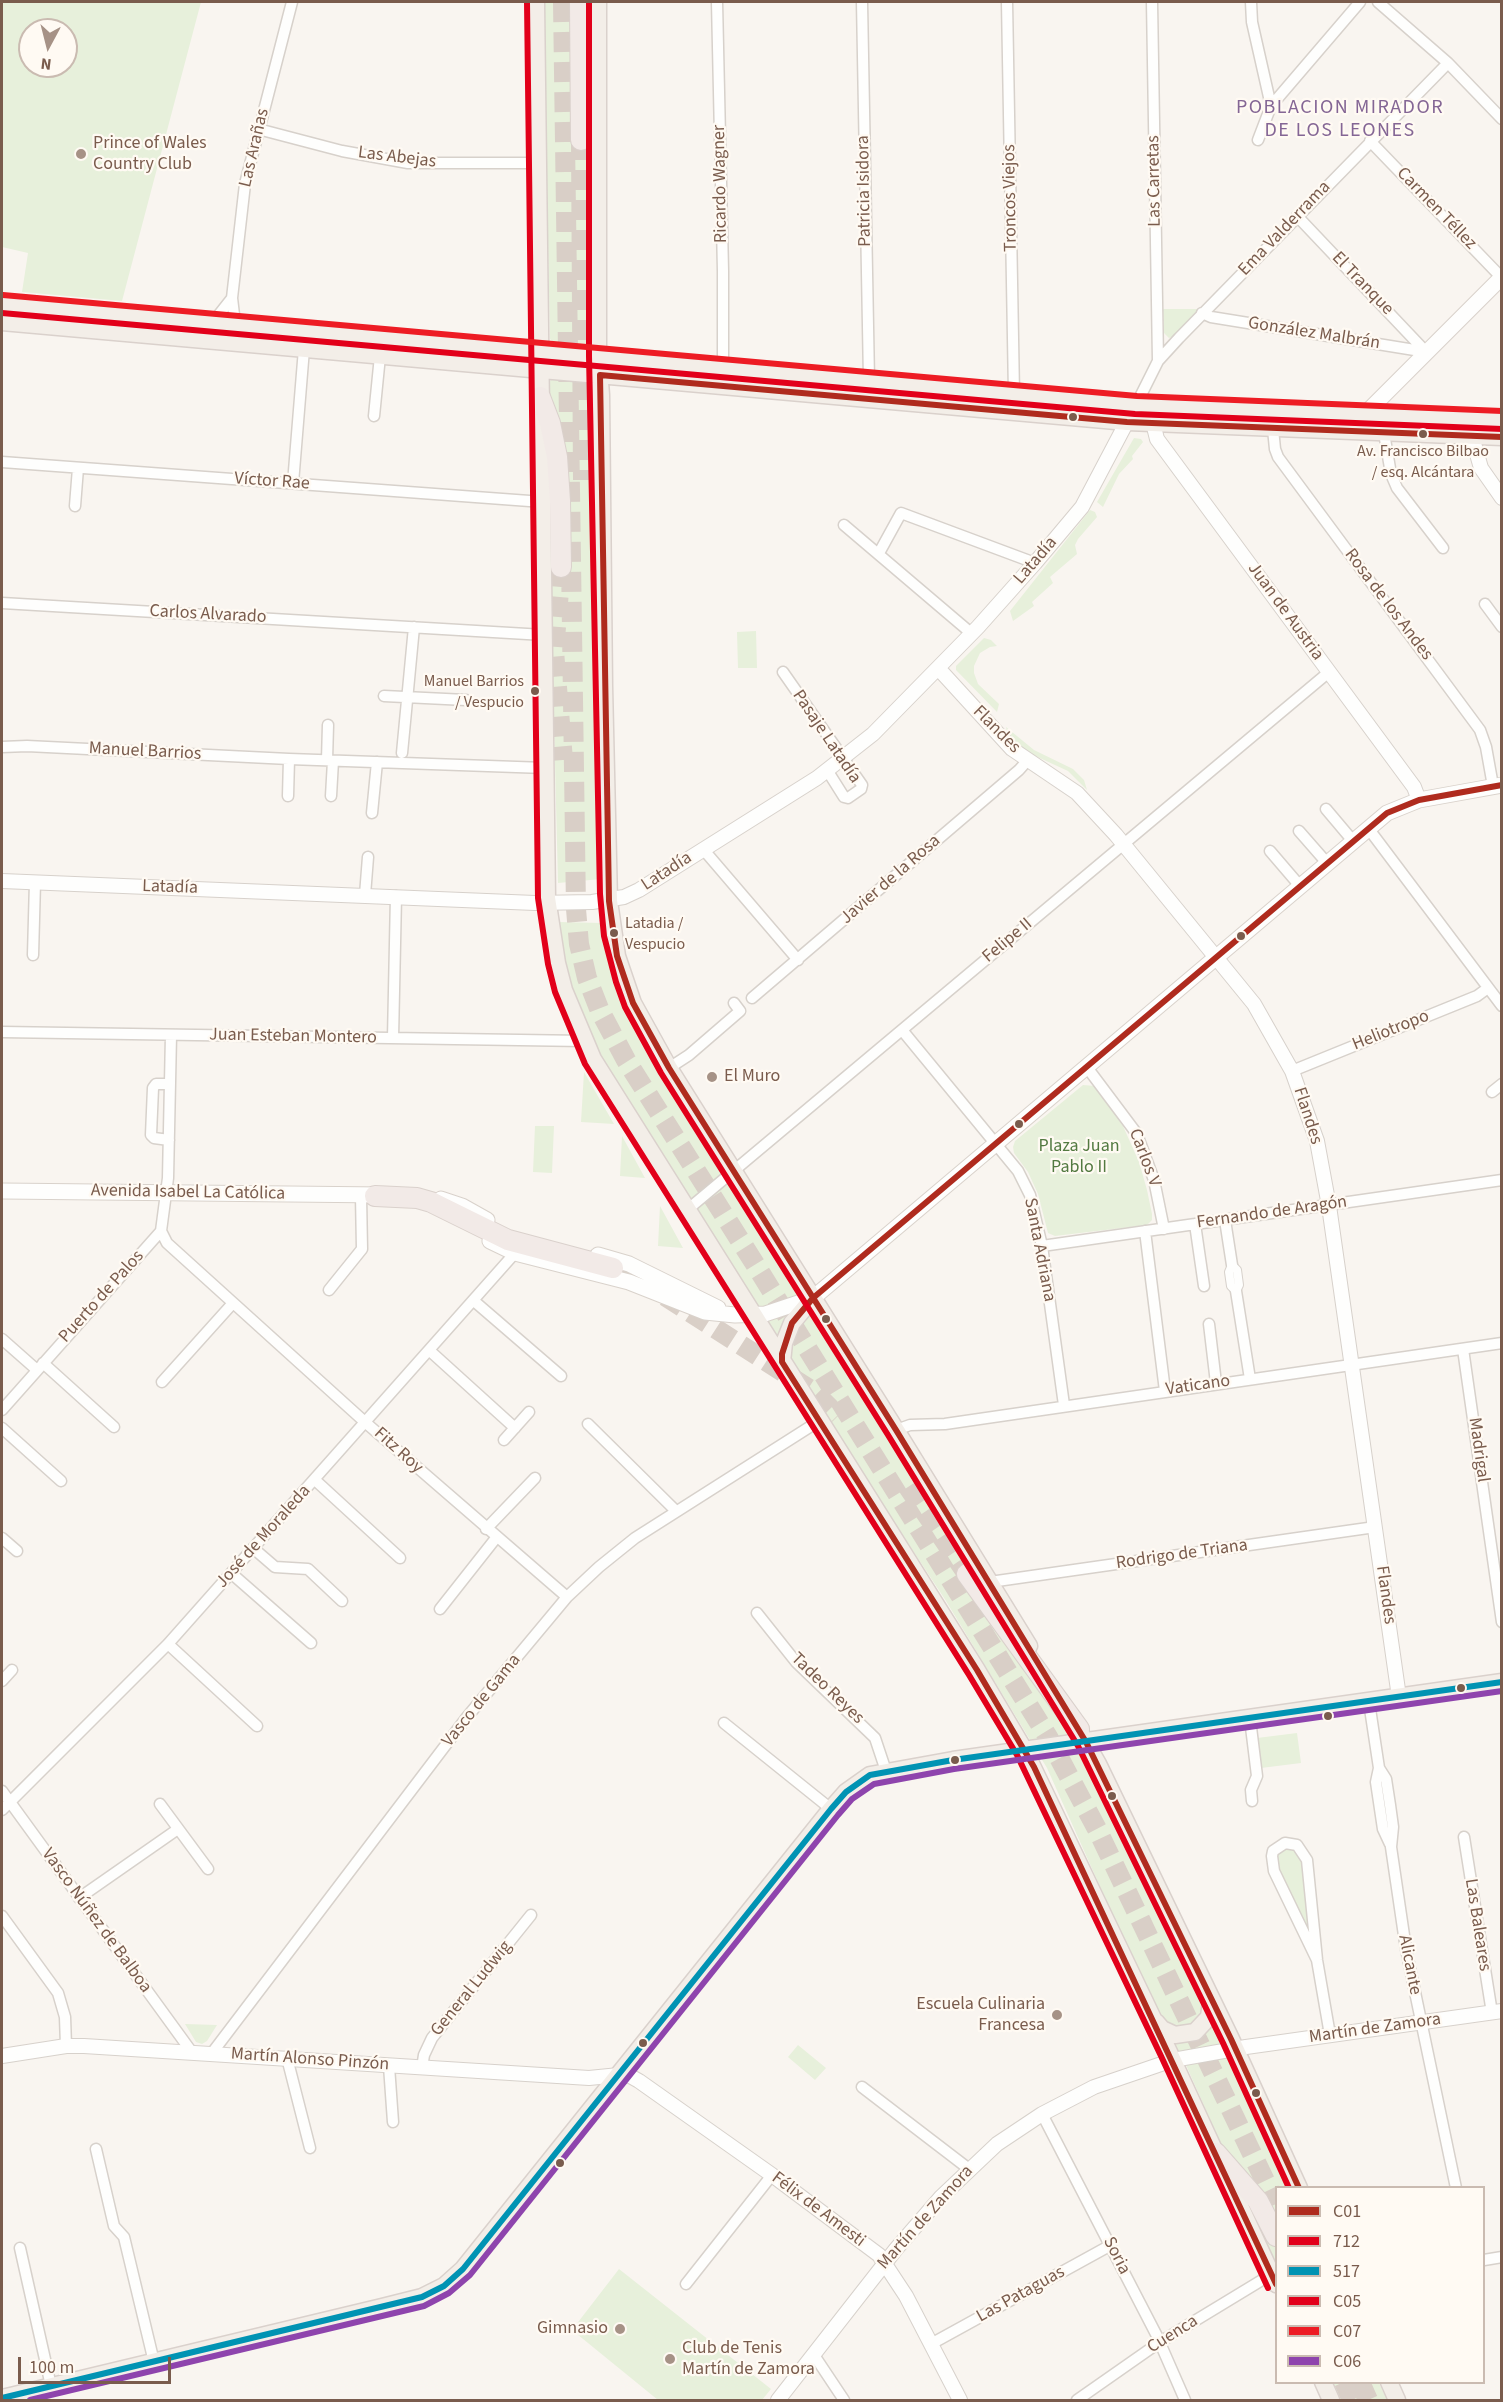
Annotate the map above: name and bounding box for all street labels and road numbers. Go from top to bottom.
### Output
street label: Las Arañas [235,107,275,189]
street label: Ricardo Wagner [709,125,733,243]
street label: Patricia Isidora [853,135,877,247]
street label: Las Carretas [1143,135,1167,227]
street label: Las Abejas [357,142,437,174]
street label: Troncos Viejos [999,144,1023,252]
street label: Carmen Téllez [1391,163,1481,255]
street label: Ema Valderrama [1234,177,1336,281]
street label: El Tranque [1326,248,1398,320]
street label: González Malbrán [1247,313,1381,355]
street label: Víctor Rae [234,469,310,495]
street label: Latadía [1010,533,1062,589]
street label: Rosa de los Andes [1339,545,1437,665]
street label: Juan de Austria [1242,559,1328,665]
street label: Carlos Alvarado [149,601,267,629]
street label: Pasaje Latadía [787,686,865,788]
street label: Flandes [968,702,1024,758]
street label: Manuel Barrios [88,738,202,766]
street label: Javier de la Rosa [837,831,945,929]
street label: Latadía [638,848,696,896]
street label: Latadía [142,876,198,900]
street label: Felipe II [979,914,1037,968]
street label: Heliotropo [1350,1006,1432,1056]
street label: Juan Esteban Montero [209,1025,377,1049]
street label: Flandes [1288,1085,1326,1147]
street label: Carlos V [1123,1126,1165,1190]
street label: Avenida Isabel La Católica [91,1181,285,1205]
street label: Fernando de Aragón [1195,1192,1349,1234]
street label: Santa Adriana [1018,1196,1060,1304]
street label: Puerto de Palos [55,1246,149,1348]
street label: Vaticano [1164,1371,1232,1401]
street label: Madrigal [1463,1416,1493,1484]
street label: Fitz Roy [369,1423,427,1479]
street label: José de Moraleda [212,1481,316,1593]
street label: Rodrigo de Triana [1115,1535,1249,1575]
street label: Flandes [1370,1564,1400,1626]
street label: Tadeo Reyes [786,1649,868,1729]
street label: Vasco de Gama [438,1650,526,1752]
street label: Vasco Núñez de Balboa [36,1844,156,1998]
street label: Las Baleares [1459,1877,1495,1973]
street label: Alicante [1393,1933,1425,1997]
street label: General Ludwig [427,1937,517,2041]
street label: Martín de Zamora [1308,2009,1442,2049]
street label: Martín Alonso Pinzón [230,2044,390,2076]
street label: Martín de Zamora [874,2161,978,2275]
street label: Félix de Amesti [767,2168,869,2252]
street label: Soria [1097,2234,1135,2278]
street label: Las Pataguas [973,2262,1069,2328]
street label: Cuenca [1144,2311,1202,2359]

